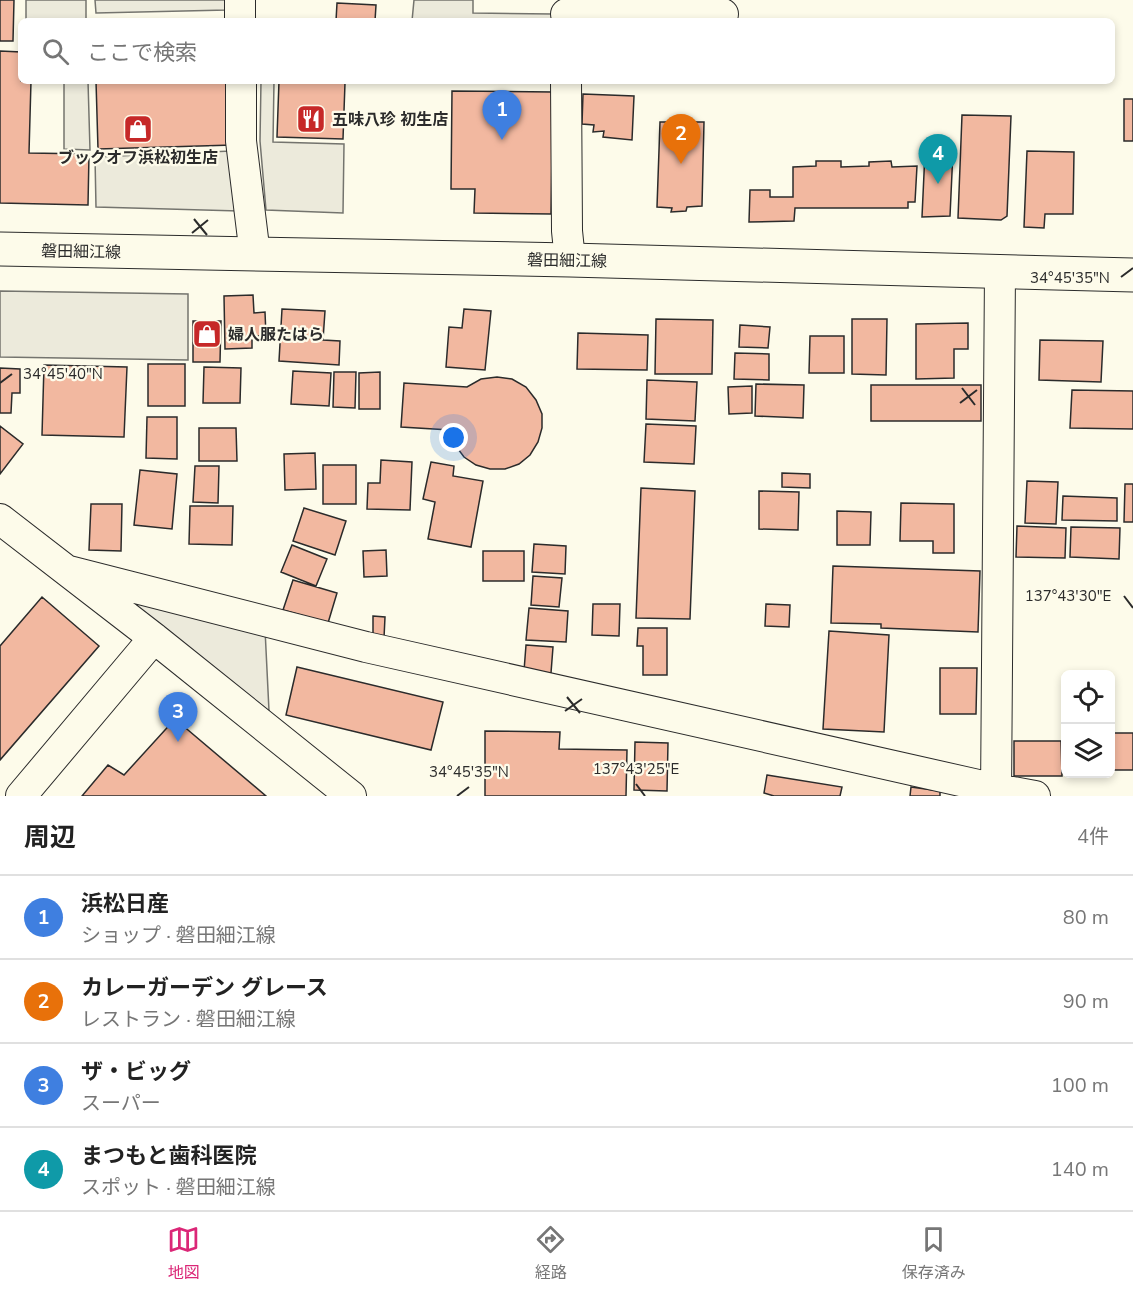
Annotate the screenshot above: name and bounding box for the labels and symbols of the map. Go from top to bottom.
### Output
pin: 1 [482,90,522,140]
restaurant icon: 五味八珍 初生店 [295,103,327,135]
place label: 五味八珍 初生店 [332,109,448,131]
shop icon: ブックオフ浜松初生店 [122,113,154,145]
pin: 2 [662,114,700,164]
pin: 4 [918,134,958,184]
place label: ブックオフ浜松初生店 [58,147,218,169]
street label: 磐田細江線 [41,240,121,264]
street label: 磐田細江線 [527,249,607,273]
text: 34°45'35"N [1030,268,1110,288]
shop icon: 婦人服たはら [191,318,223,350]
place label: 婦人服たはら [228,324,324,346]
text: 34°45'40"N [23,364,103,384]
your location [439,423,468,452]
text: 137°43'30"E [1025,586,1111,606]
pin: 3 [158,692,198,742]
text: 137°43'25"E [593,759,679,779]
text: 34°45'35"N [429,762,509,782]

